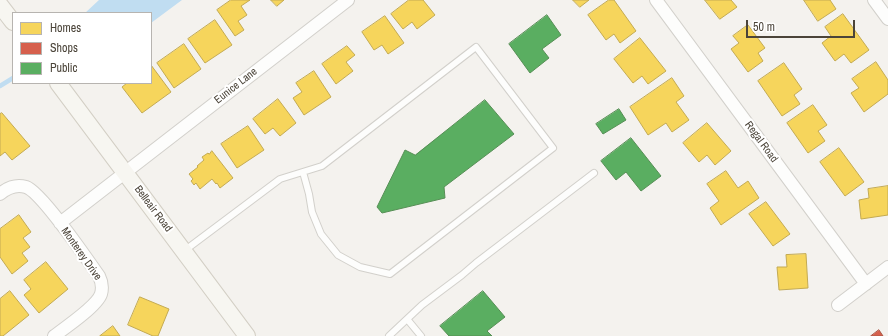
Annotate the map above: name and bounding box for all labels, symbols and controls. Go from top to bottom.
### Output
legend [12,12,152,84]
scale bar [748,12,857,38]
text: 50 m [753,19,775,35]
text: Homes [50,20,81,36]
text: Shops [50,40,78,56]
text: Public [50,60,77,76]
street label: Eunice Lane [212,65,260,107]
street label: Regal Road [742,119,780,165]
street label: Belleair Road [131,183,175,235]
street label: Monterey Drive [58,225,104,283]

